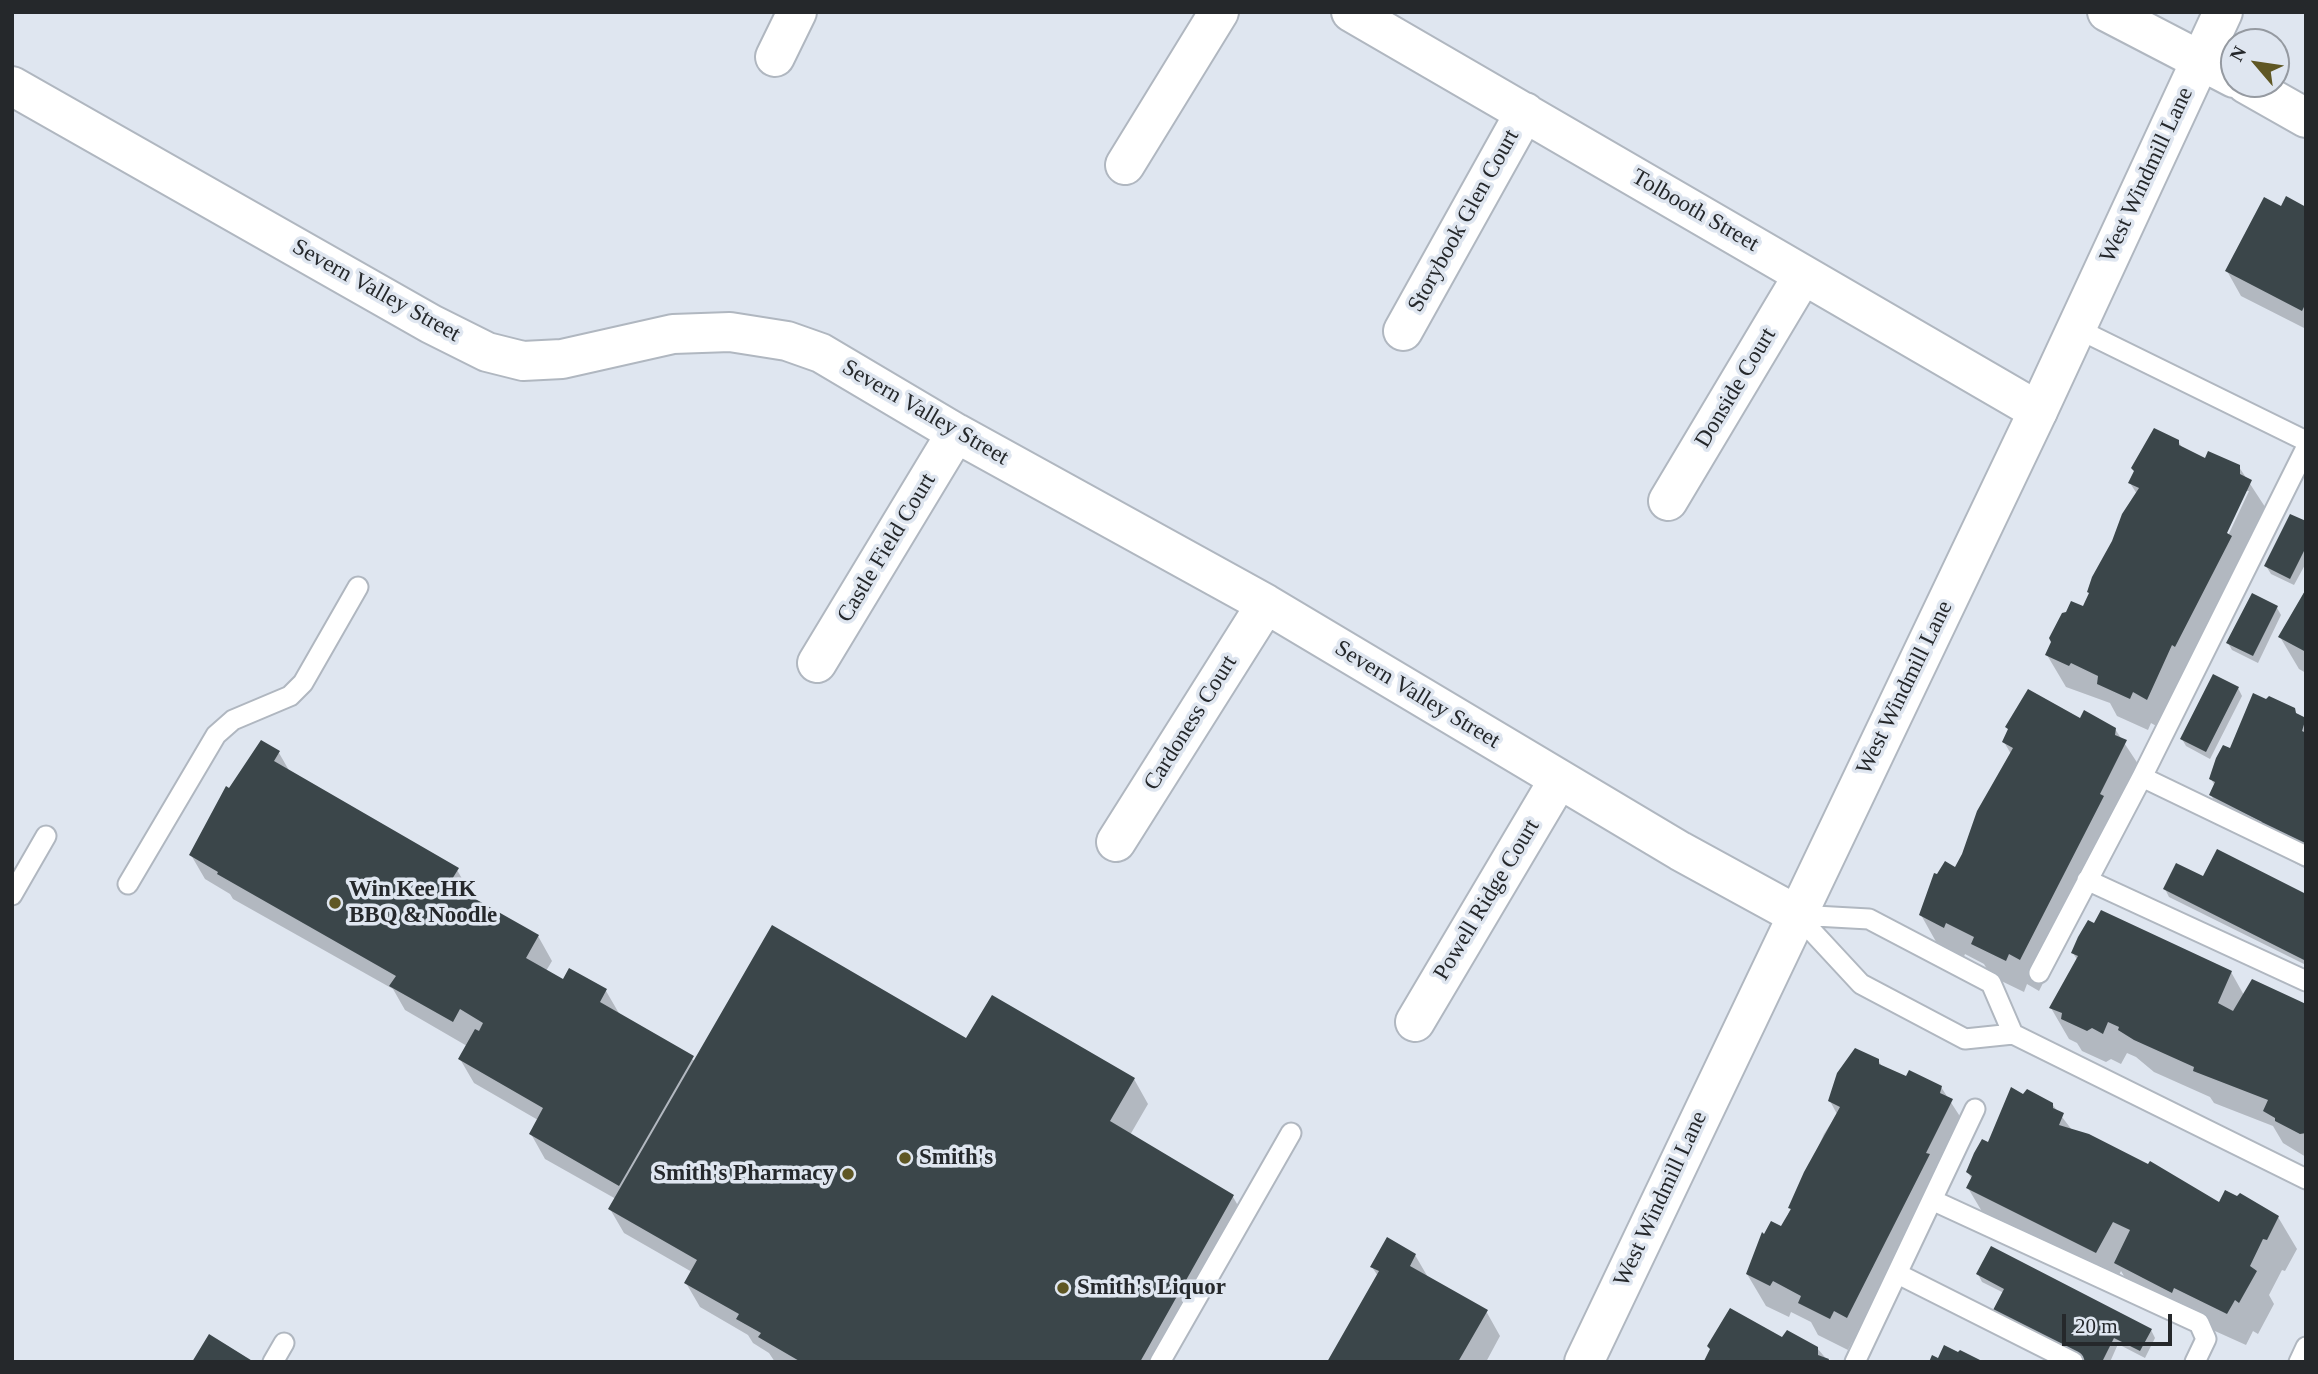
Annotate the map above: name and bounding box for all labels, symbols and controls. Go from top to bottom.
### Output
north arrow [2220,28,2290,98]
text: N [2225,42,2250,65]
street label: West Windmill Lane [2094,83,2200,267]
street label: Storybook Glen Court [1402,125,1526,317]
street label: Tolbooth Street [1627,164,1763,258]
street label: Severn Valley Street [287,233,465,349]
street label: Donside Court [1689,323,1783,453]
street label: Severn Valley Street [837,354,1013,472]
street label: Castle Field Court [832,469,942,627]
street label: West Windmill Lane [1851,597,1959,779]
street label: Severn Valley Street [1329,635,1505,755]
street label: Cardoness Court [1139,650,1243,796]
street label: Powell Ridge Court [1428,815,1546,985]
place label: Win Kee HK BBQ & Noodle [349,876,497,930]
marker: Win Kee HK BBQ & Noodle [327,895,343,911]
street label: West Windmill Lane [1608,1107,1714,1291]
place label: Smith's [919,1144,993,1172]
marker: Smith's [897,1150,913,1166]
place label: Smith's Pharmacy [653,1160,834,1188]
marker: Smith's Pharmacy [840,1166,856,1182]
place label: Smith's Liquor [1077,1274,1226,1302]
marker: Smith's Liquor [1055,1280,1071,1296]
scale bar [2066,1300,2176,1344]
text: 20 m [2075,1314,2118,1338]

